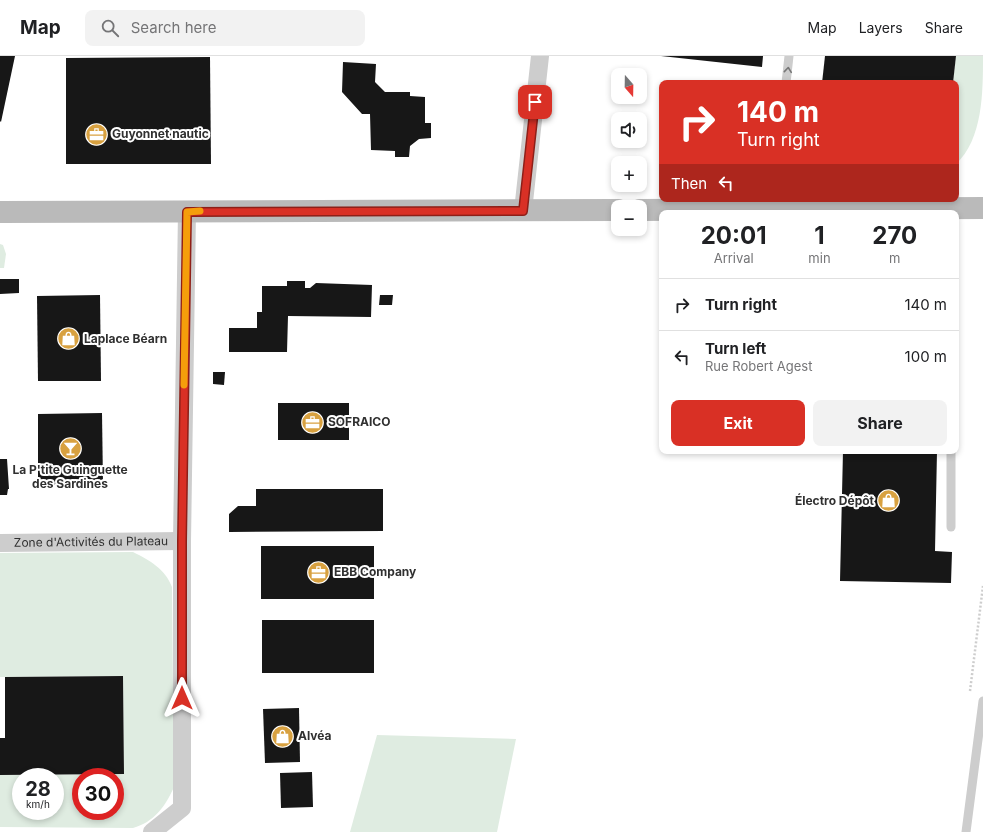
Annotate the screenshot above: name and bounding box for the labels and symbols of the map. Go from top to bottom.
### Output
one-way arrow [783,66,792,73]
north arrow [611,68,647,104]
pin [518,85,552,119]
office icon: Guyonnet nautic [83,121,109,147]
place label: Guyonnet nautic [112,126,209,141]
shop icon: Laplace Béarn [56,326,82,352]
place label: Laplace Béarn [84,331,167,346]
office icon: SOFRAICO [300,409,326,435]
place label: SOFRAICO [328,414,390,429]
bar icon: La P'tite Guinguette des Sardines [57,436,83,462]
place label: La P'tite Guinguette des Sardines [12,462,128,491]
shop icon: Électro Dépôt [876,488,902,514]
place label: Électro Dépôt [795,493,875,508]
street label: Zone d'Activités du Plateau [14,533,168,550]
office icon: EBB Company [305,559,331,585]
place label: EBB Company [334,564,417,579]
position arrow [161,677,203,719]
shop icon: Alvéa [269,723,295,749]
place label: Alvéa [298,728,332,743]
speed limit sign: 30 [72,768,124,820]

